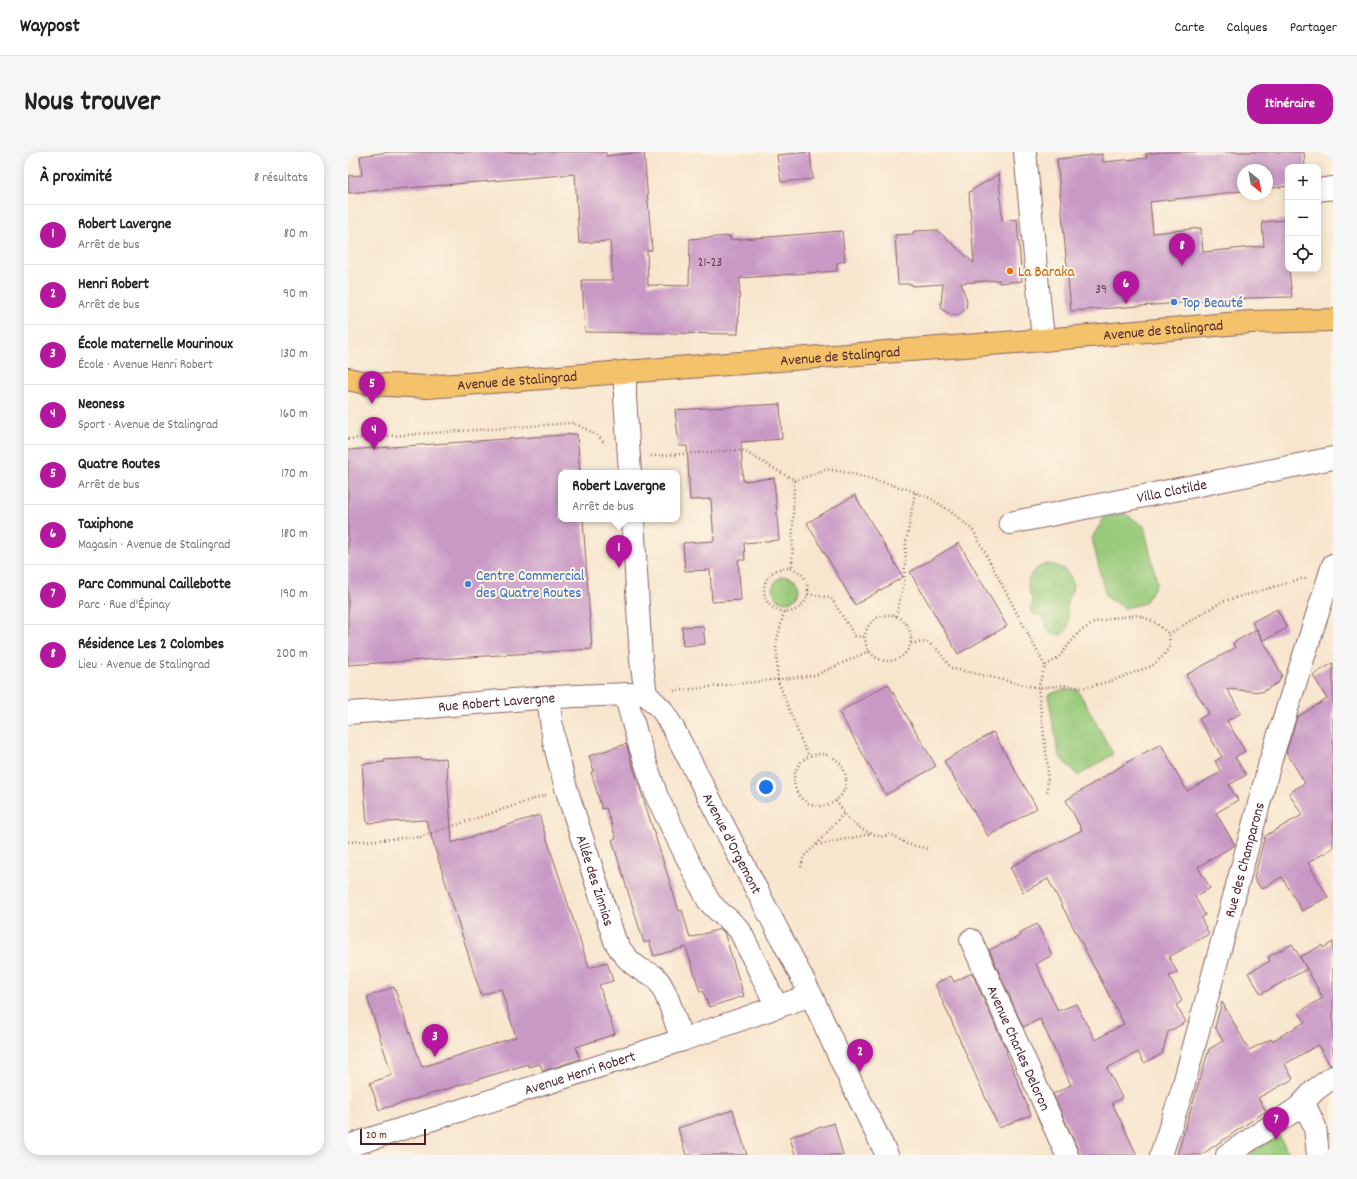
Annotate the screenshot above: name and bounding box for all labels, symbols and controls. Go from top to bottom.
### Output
text: Waypost [20,14,80,41]
text: Carte [1175,18,1205,38]
text: Calques [1227,18,1268,38]
text: Partager [1290,18,1337,38]
text: Nous trouver [24,84,160,124]
button: Itinéraire [1247,84,1333,124]
north arrow [1237,164,1273,200]
map controls [1285,164,1321,272]
button: + [1285,164,1321,200]
text: À proximité [40,166,112,190]
text: 8 résultats [254,169,308,188]
button: − [1285,200,1321,236]
text: Robert Lavergne [78,214,171,236]
text: 1 [52,225,54,244]
text: 80 m [284,225,308,244]
pin: 8 [1169,233,1195,266]
text: Arrêt de bus [78,236,140,255]
button: locate [1285,236,1321,272]
house number: 21-23 [698,254,722,273]
place label: La Baraka [1018,262,1076,284]
marker: La Baraka [1005,266,1015,276]
pin: 6 [1113,271,1139,304]
text: Henri Robert [78,274,149,296]
house number: 39 [1095,281,1107,300]
text: 2 [50,285,56,304]
text: 90 m [283,285,308,304]
place label: Top Beauté [1182,293,1243,315]
text: Arrêt de bus [78,296,140,315]
marker: Top Beauté [1169,297,1179,307]
street label: Avenue de Stalingrad [1102,315,1224,348]
text: École maternelle Mourinoux [78,334,233,356]
street label: Avenue de Stalingrad [779,342,901,373]
text: 3 [50,345,56,364]
text: 130 m [280,345,308,364]
text: École · Avenue Henri Robert [78,356,213,375]
street label: Avenue de Stalingrad [456,367,578,398]
pin: 5 [359,371,385,404]
text: Neoness [78,394,125,416]
text: 4 [50,405,56,424]
text: 160 m [280,405,308,424]
text: Sport · Avenue de Stalingrad [78,416,218,435]
pin: 4 [361,417,387,450]
text: Quatre Routes [78,454,160,476]
text: 5 [50,465,56,484]
text: 170 m [281,465,308,484]
popup [558,470,680,522]
street label: Villa Clotilde [1135,475,1209,510]
text: Arrêt de bus [78,476,140,495]
text: Robert Lavergne [572,476,666,498]
text: Arrêt de bus [572,498,634,517]
text: Taxiphone [78,514,133,536]
text: 6 [50,525,56,544]
text: 180 m [281,525,308,544]
pin: 1 [606,535,632,568]
text: Magasin · Avenue de Stalingrad [78,536,230,555]
place label: Centre Commercial des Quatre Routes [476,566,585,605]
text: Parc Communal Caillebotte [78,574,231,596]
marker: Centre Commercial des Quatre Routes [463,579,473,589]
text: 7 [51,585,55,604]
text: 190 m [280,585,308,604]
text: Parc · Rue d'Épinay [78,596,170,615]
text: Résidence Les 2 Colombes [78,634,224,656]
text: 8 [50,645,56,664]
text: 200 m [276,645,308,664]
text: Lieu · Avenue de Stalingrad [78,656,210,675]
street label: Rue Robert Lavergne [437,688,556,719]
your location [756,777,776,797]
street label: Avenue d'Orgemont [695,790,766,899]
street label: Rue des Champarons [1220,800,1272,920]
street label: Allée des Zinnias [569,833,619,929]
street label: Avenue Charles Deloron [980,982,1055,1115]
pin: 3 [422,1024,448,1057]
pin: 2 [847,1039,873,1072]
street label: Avenue Henri Robert [522,1046,639,1102]
pin: 7 [1263,1107,1289,1140]
scale bar [360,1127,426,1146]
text: 20 m [366,1128,387,1144]

